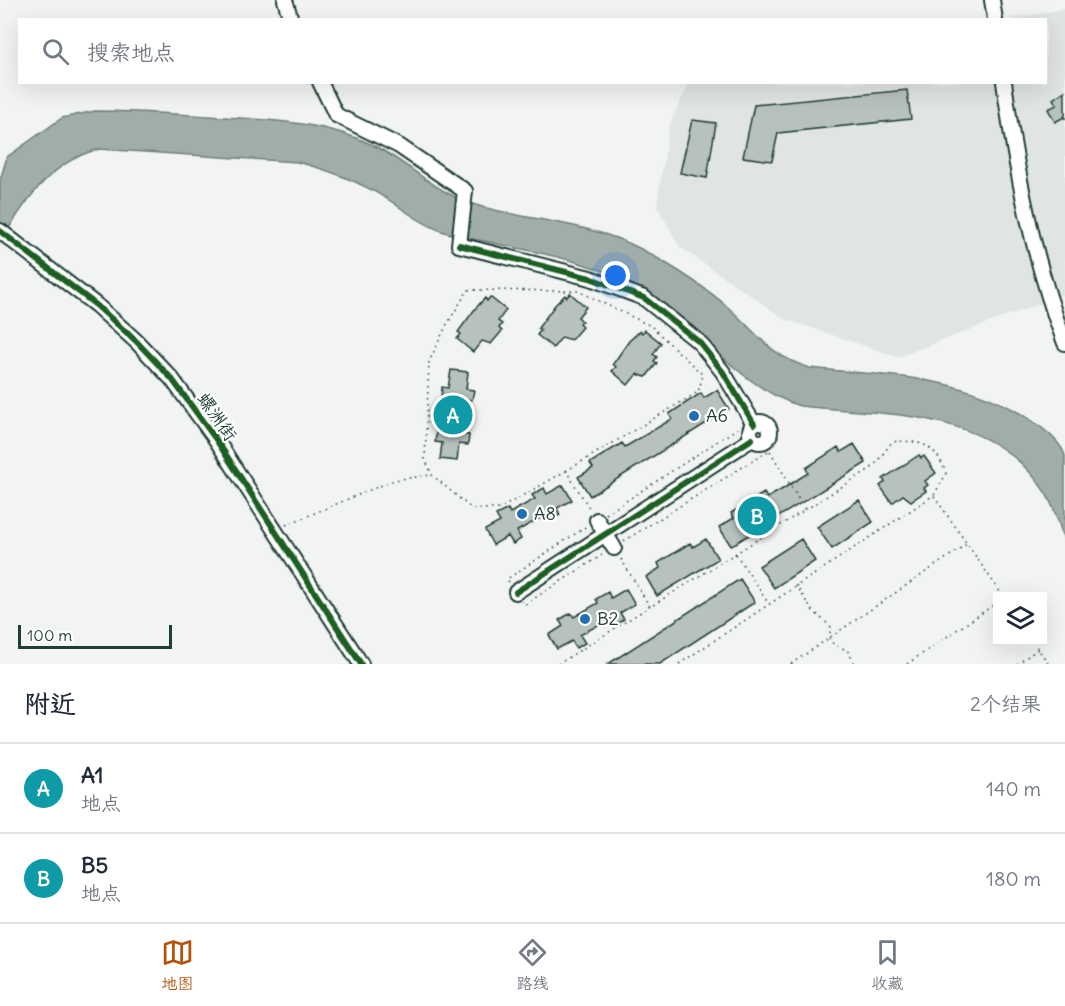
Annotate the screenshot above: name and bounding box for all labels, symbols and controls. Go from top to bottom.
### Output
search box [18,18,1047,84]
icon: search [39,35,72,68]
text: 搜索地点 [87,38,175,66]
your location [601,261,630,290]
street label: 螺洲街 [193,388,242,445]
pin: A [434,392,472,438]
place label: A6 [706,404,728,427]
marker: A6 [687,409,701,423]
pin: B [738,494,777,538]
place label: A8 [534,502,556,525]
marker: A8 [515,507,529,521]
map controls [993,592,1047,646]
button: layers [993,592,1047,646]
place label: B2 [597,607,619,630]
marker: B2 [578,612,592,626]
scale bar [18,622,172,650]
text: 100 m [27,625,72,645]
text: 附近 [24,687,76,720]
text: 2个结果 [970,691,1041,716]
text: A1 [81,761,103,789]
text: A [37,776,50,801]
text: 140 m [986,776,1041,801]
text: 地点 [81,790,121,815]
text: B5 [81,851,108,879]
text: B [37,866,50,891]
text: 180 m [986,866,1041,891]
text: 地点 [81,880,121,905]
tab: 地图 [161,936,194,994]
tab: 路线 [516,936,549,994]
tab: 收藏 [871,936,904,994]

